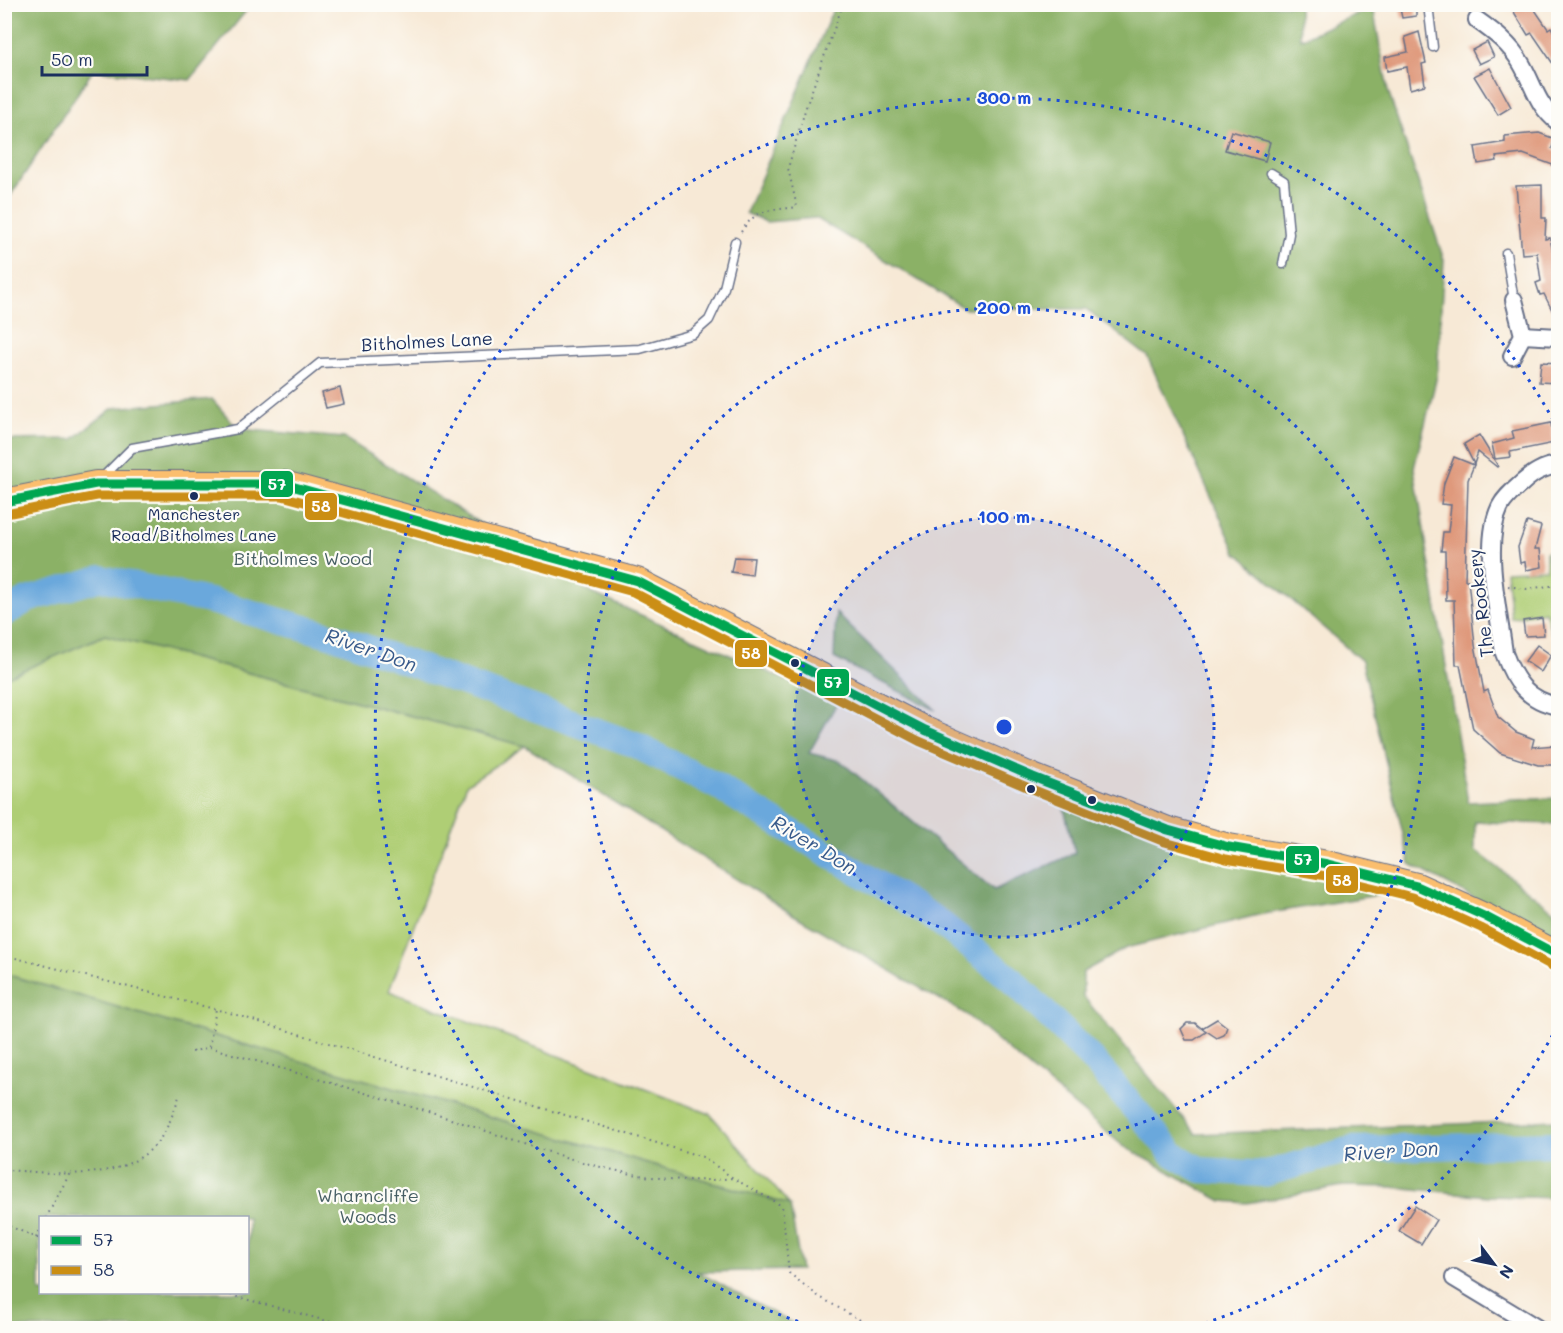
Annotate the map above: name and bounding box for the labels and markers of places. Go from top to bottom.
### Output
marker: Manchester Road/Bitholmes Lane [188,490,200,502]
place label: Manchester Road/Bitholmes Lane [111,503,277,545]
unlabelled marker [789,657,801,669]
centre of rings [994,717,1014,737]
unlabelled marker [1025,783,1037,795]
unlabelled marker [1086,794,1098,806]

